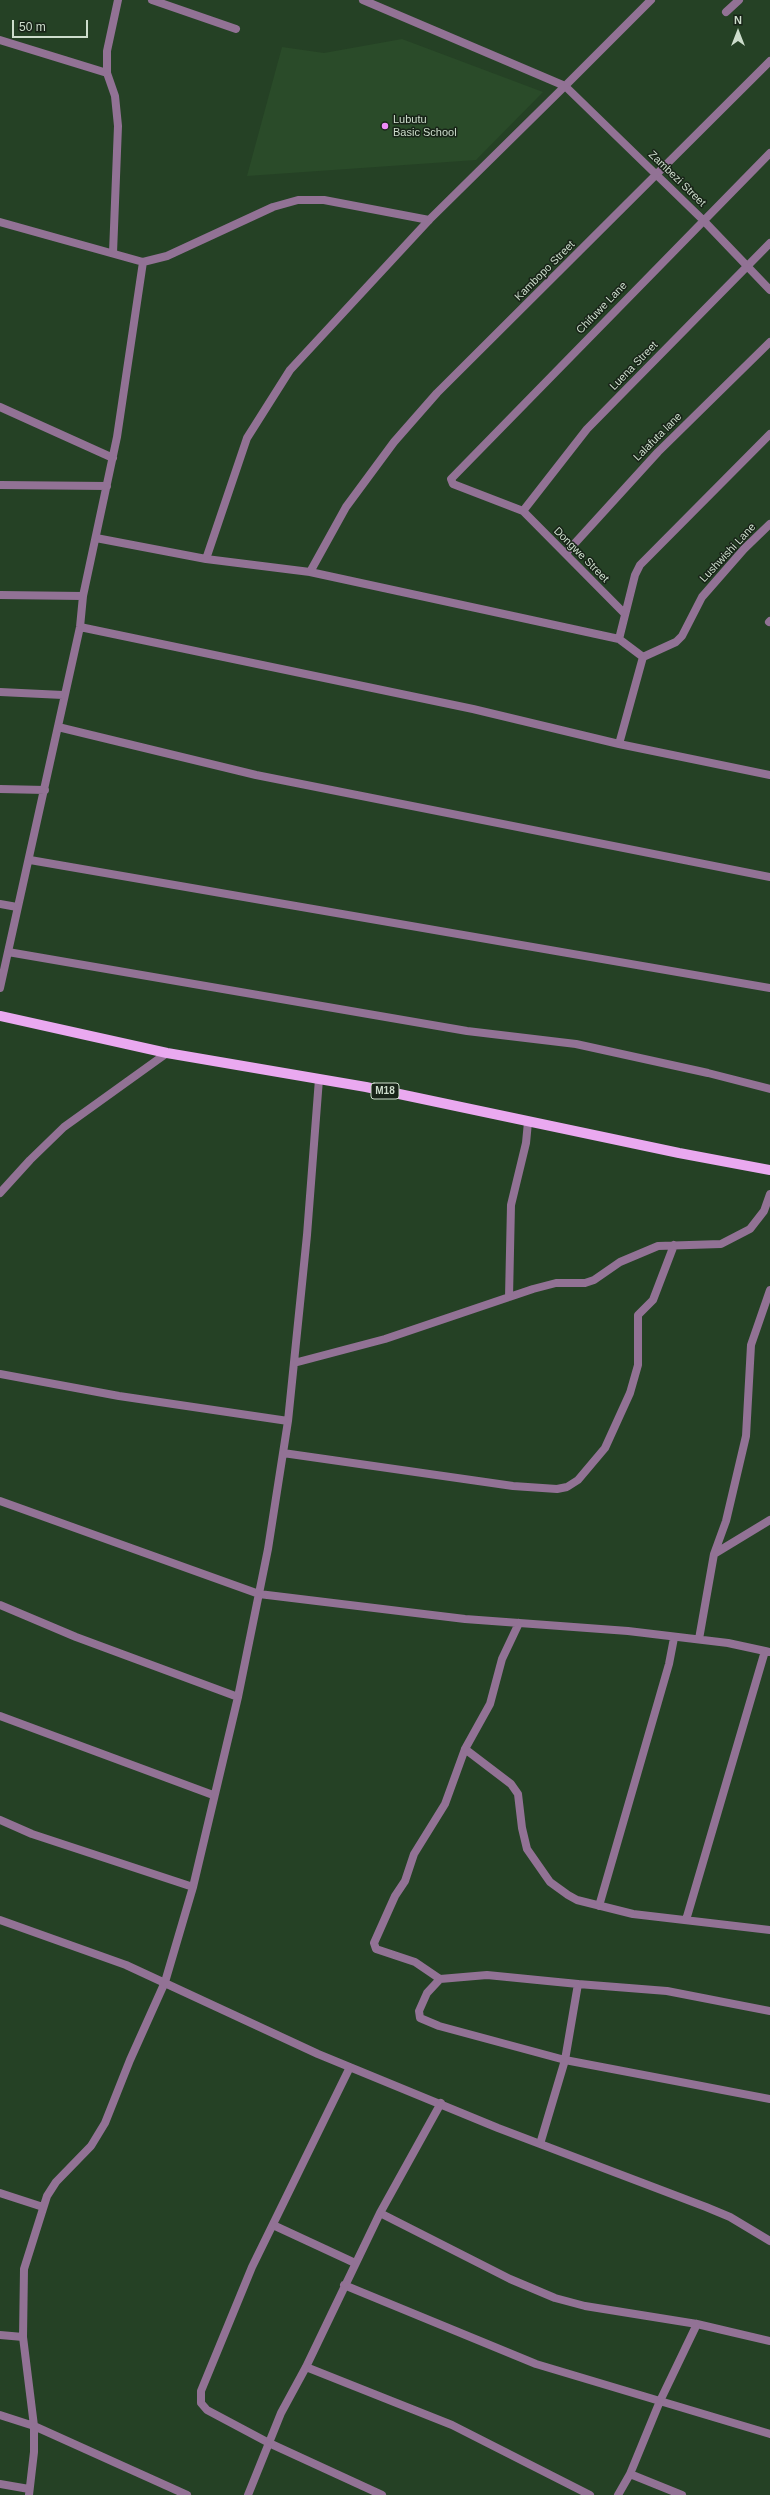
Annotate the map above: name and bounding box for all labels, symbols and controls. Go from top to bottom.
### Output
scale bar [14,12,90,38]
north arrow [718,12,758,52]
text: N [734,14,742,26]
text: 50 m [19,20,46,34]
place label: Lubutu Basic School [393,113,457,139]
marker: Lubutu Basic School [380,121,390,131]
street label: Zambezi Street [646,148,708,210]
street label: Kambopo Street [512,238,578,304]
street label: Chifuwe Lane [574,279,630,337]
street label: Luena Street [607,339,661,393]
street label: Lalafuta lane [631,410,685,464]
street label: Lushwishi Lane [697,521,759,585]
street label: Dongwe Street [551,525,611,585]
road number: M18 [371,1083,399,1099]

